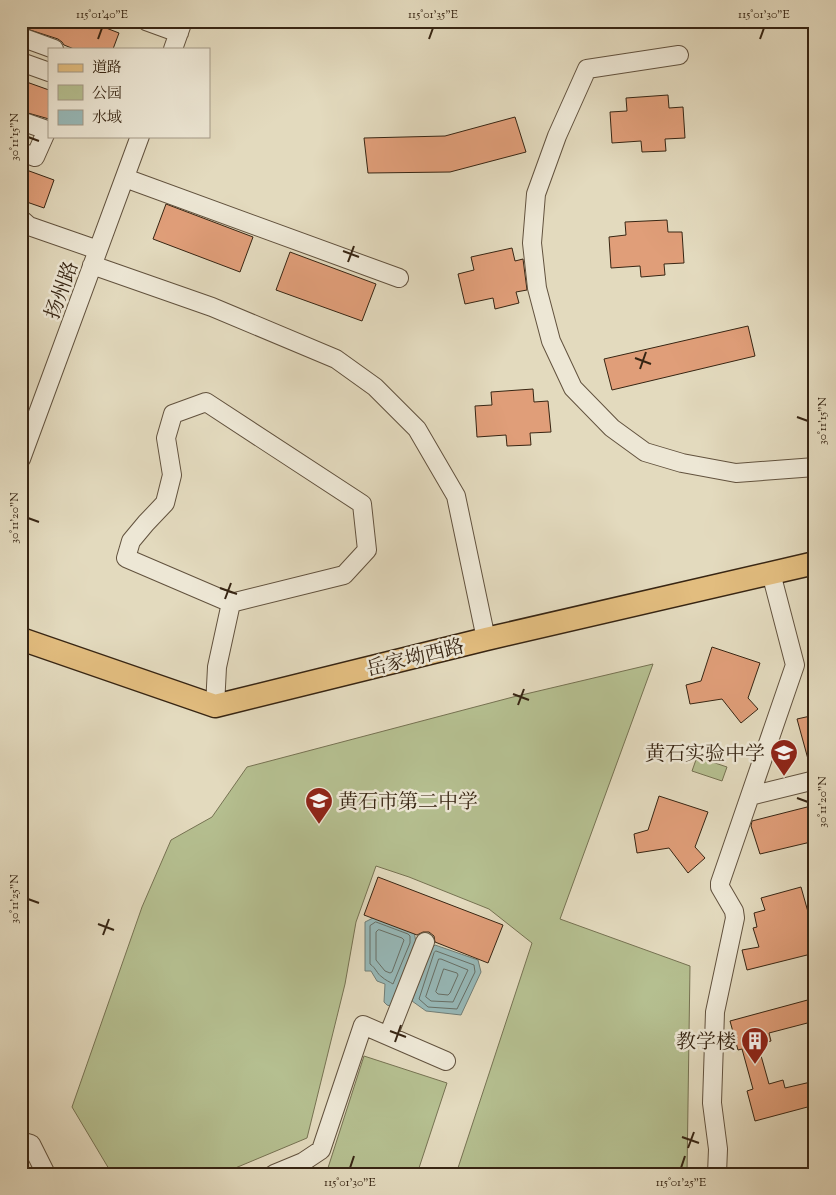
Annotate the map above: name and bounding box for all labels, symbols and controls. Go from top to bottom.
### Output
text: 115°01'40"E [76,6,129,24]
text: 115°01'35"E [408,6,459,24]
text: 115°01'30"E [738,6,791,24]
legend [48,48,210,138]
text: 道路 [92,58,122,79]
text: 公园 [92,84,122,105]
text: 水域 [92,108,122,129]
text: 30°11'15"N [6,112,24,161]
street label: 扬州路 [39,258,87,324]
text: 30°11'15"N [814,396,832,445]
text: 30°11'20"N [6,492,24,544]
street label: 岳家坳西路 [364,633,468,686]
school or university icon: 黄石实验中学 [769,738,799,777]
place label: 黄石实验中学 [645,741,765,770]
text: 30°11'20"N [814,776,832,828]
school or university icon: 黄石市第二中学 [304,786,334,825]
place label: 黄石市第二中学 [338,789,478,818]
text: 30°11'25"N [6,874,24,924]
building icon: 教学楼 [740,1026,770,1065]
place label: 教学楼 [676,1029,736,1058]
text: 115°01'30"E [324,1174,377,1192]
text: 115°01'25"E [656,1174,707,1192]

